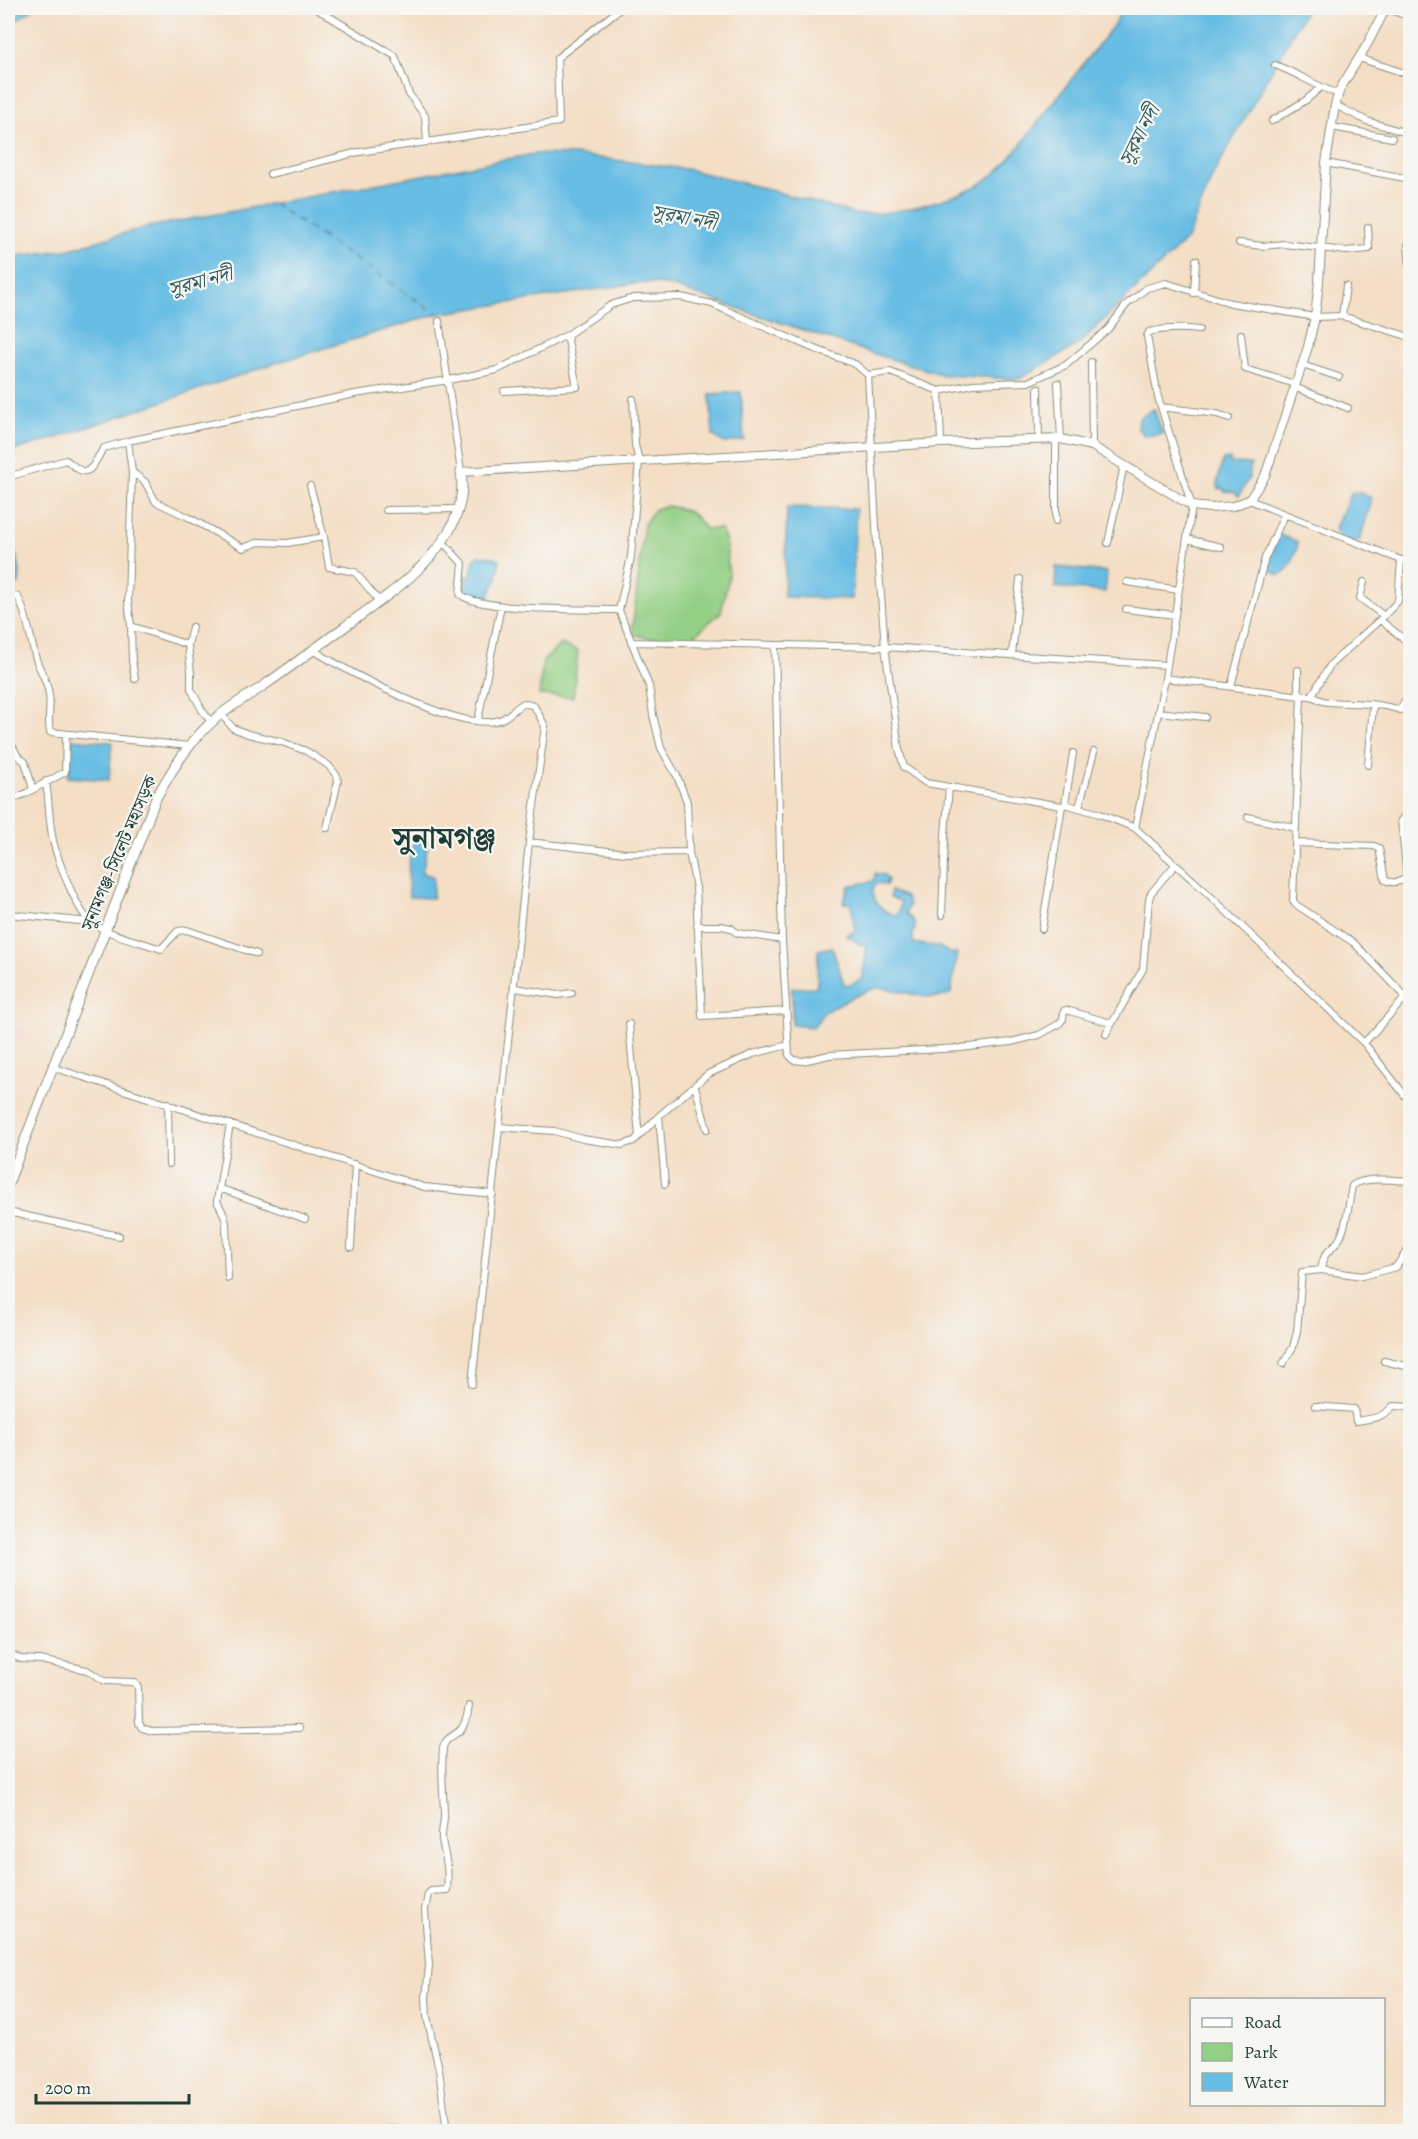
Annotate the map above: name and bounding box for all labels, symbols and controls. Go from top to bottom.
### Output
water label: সুরমা নদী [1113,98,1167,170]
water label: সুরমা নদী [649,198,720,237]
water label: সুরমা নদী [165,259,237,303]
street label: সুনামগঞ্জ-সিলেট মহাসড়ক [75,771,163,935]
district label: সুনামগঞ্জ [390,818,496,858]
legend [1190,1998,1385,2106]
text: Road [1244,2010,1282,2034]
text: Park [1244,2040,1278,2064]
scale bar [36,2067,189,2105]
text: Water [1243,2070,1289,2094]
text: 200 m [45,2076,91,2100]

